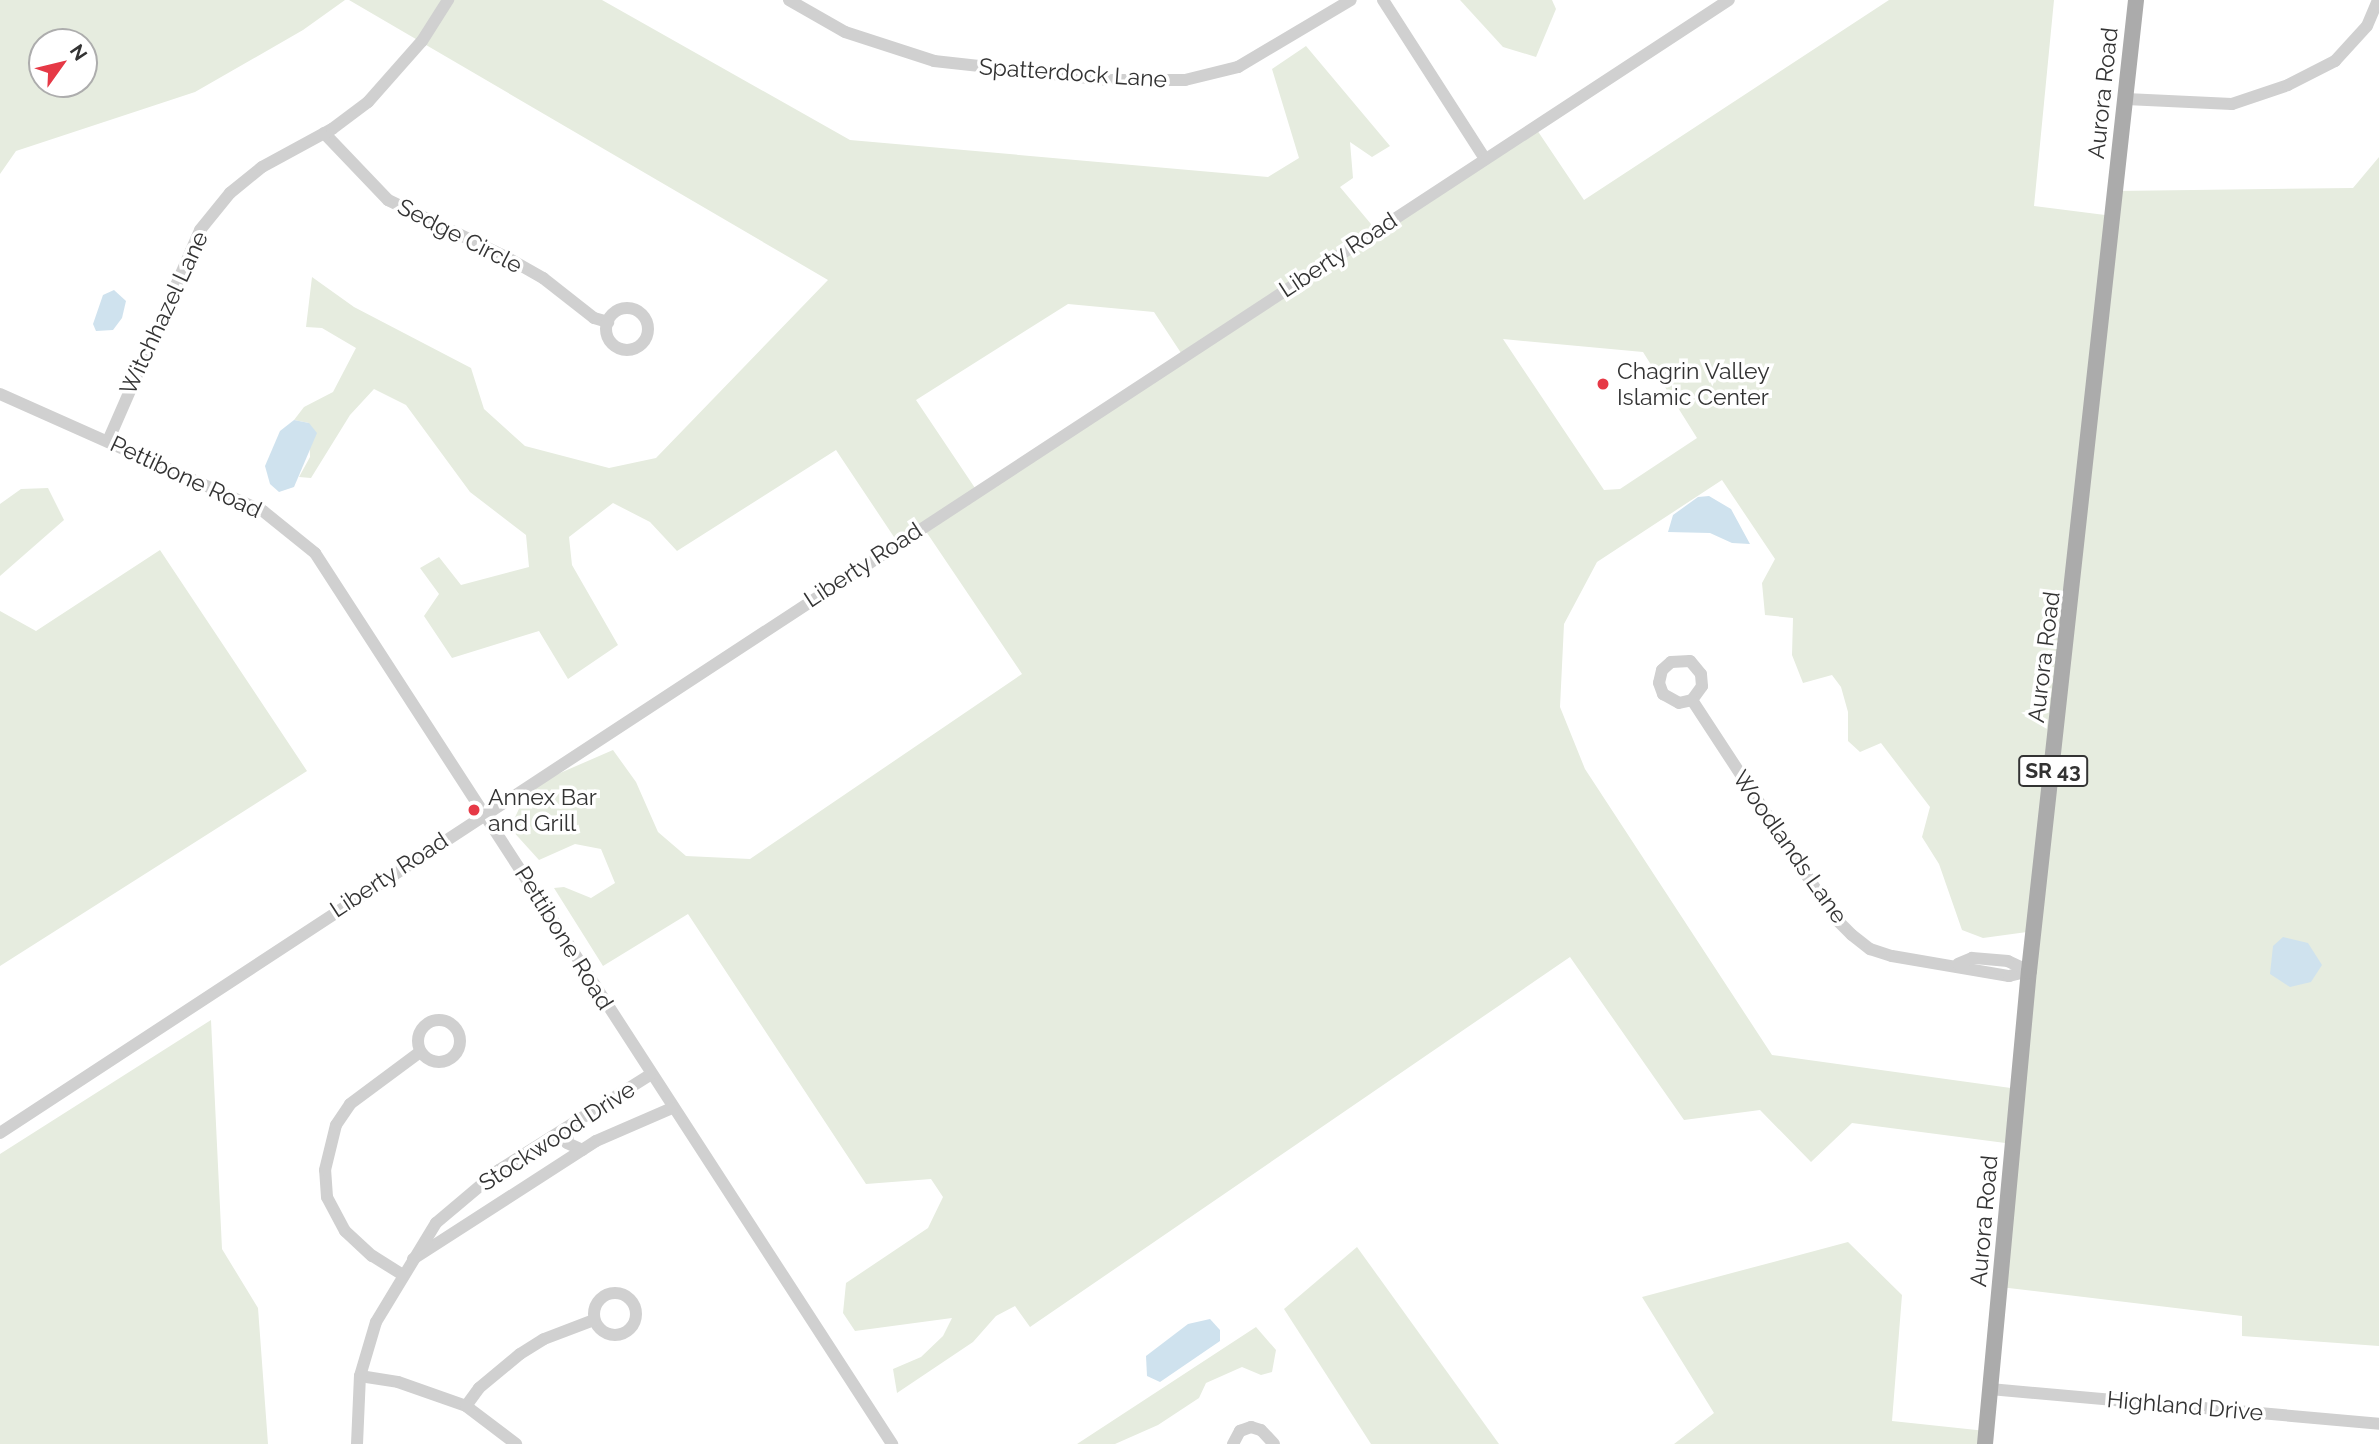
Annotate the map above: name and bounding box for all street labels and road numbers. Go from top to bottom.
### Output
street label: Aurora Road [2082,26,2124,160]
street label: Spatterdock Lane [978,53,1168,93]
street label: Sedge Circle [393,193,527,279]
street label: Liberty Road [1274,207,1402,303]
street label: Witchhazel Lane [114,226,214,400]
street label: Pettibone Road [106,430,266,524]
street label: Liberty Road [799,517,927,613]
street label: Aurora Road [2022,590,2066,724]
road number: SR 43 [2018,754,2088,788]
street label: Woodlands Lane [1727,765,1853,929]
street label: Liberty Road [325,827,453,923]
street label: Pettibone Road [509,861,619,1015]
street label: Stockwood Drive [474,1075,640,1197]
street label: Aurora Road [1965,1154,2003,1288]
street label: Highland Drive [2106,1385,2264,1427]

